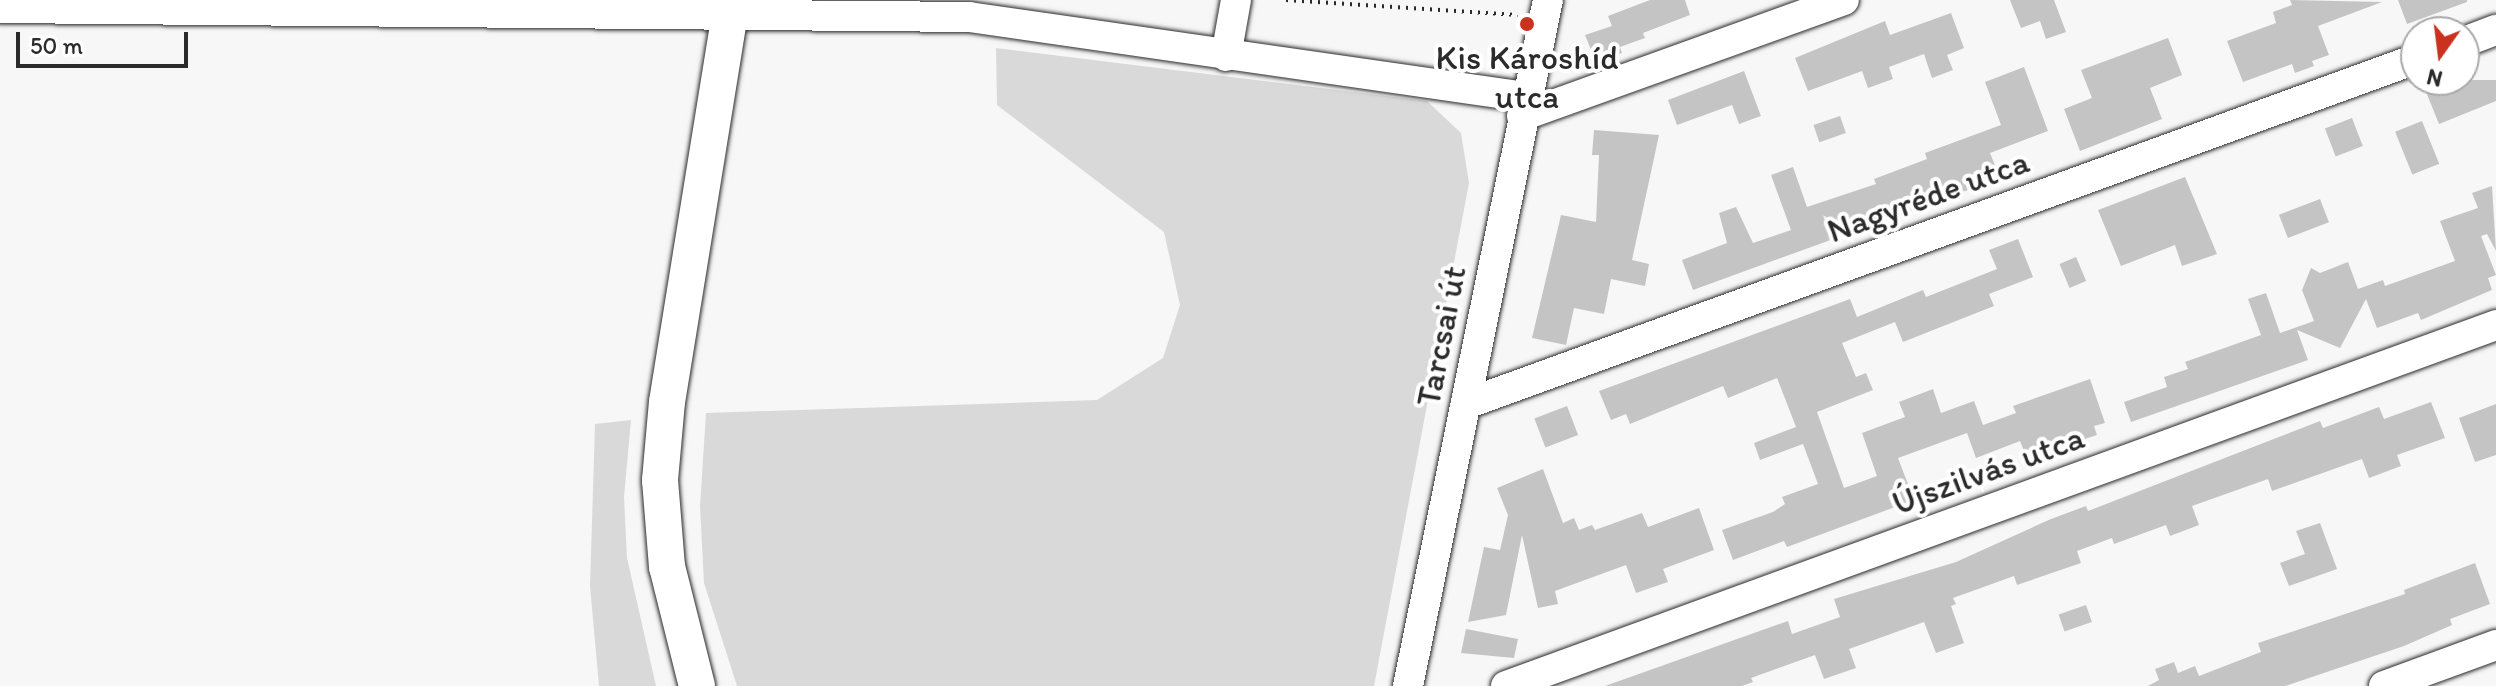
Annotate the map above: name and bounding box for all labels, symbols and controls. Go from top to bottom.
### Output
marker: Kis Károshíd utca [1518,15,1536,33]
scale bar [20,16,192,66]
north arrow [2400,16,2480,96]
text: 50 m [30,31,83,60]
place label: Kis Károshíd utca [1435,37,1619,116]
text: N [2424,63,2445,93]
street label: Nagyréde utca [1822,141,2034,251]
street label: Tarcsai út [1407,262,1475,410]
street label: Újszilvás utca [1887,417,2089,523]

